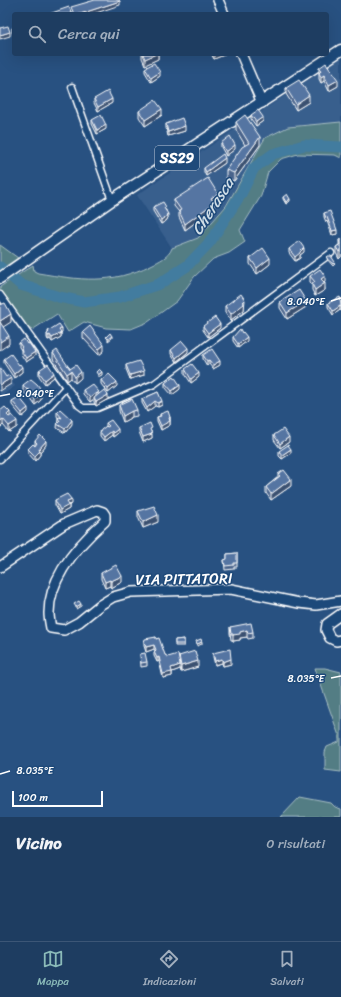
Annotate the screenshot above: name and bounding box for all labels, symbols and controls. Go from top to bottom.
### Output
search box [12,12,329,56]
text: Cerca qui [58,21,120,47]
icon: search [26,23,48,45]
road number: SS29 [155,146,199,170]
water label: Cherasca [183,170,243,241]
text: 8.040°E [287,293,326,311]
text: 8.040°E [16,385,55,403]
street label: VIA PITTATORI [135,565,233,593]
text: 8.035°E [288,670,326,688]
text: 8.035°E [17,762,55,780]
text: 100 m [18,788,48,807]
scale bar [12,789,103,808]
text: Vicino [16,828,62,858]
text: 0 risultati [266,832,325,855]
tab: Mappa [37,948,69,991]
tab: Indicazioni [143,948,196,991]
tab: Salvati [270,948,304,991]

